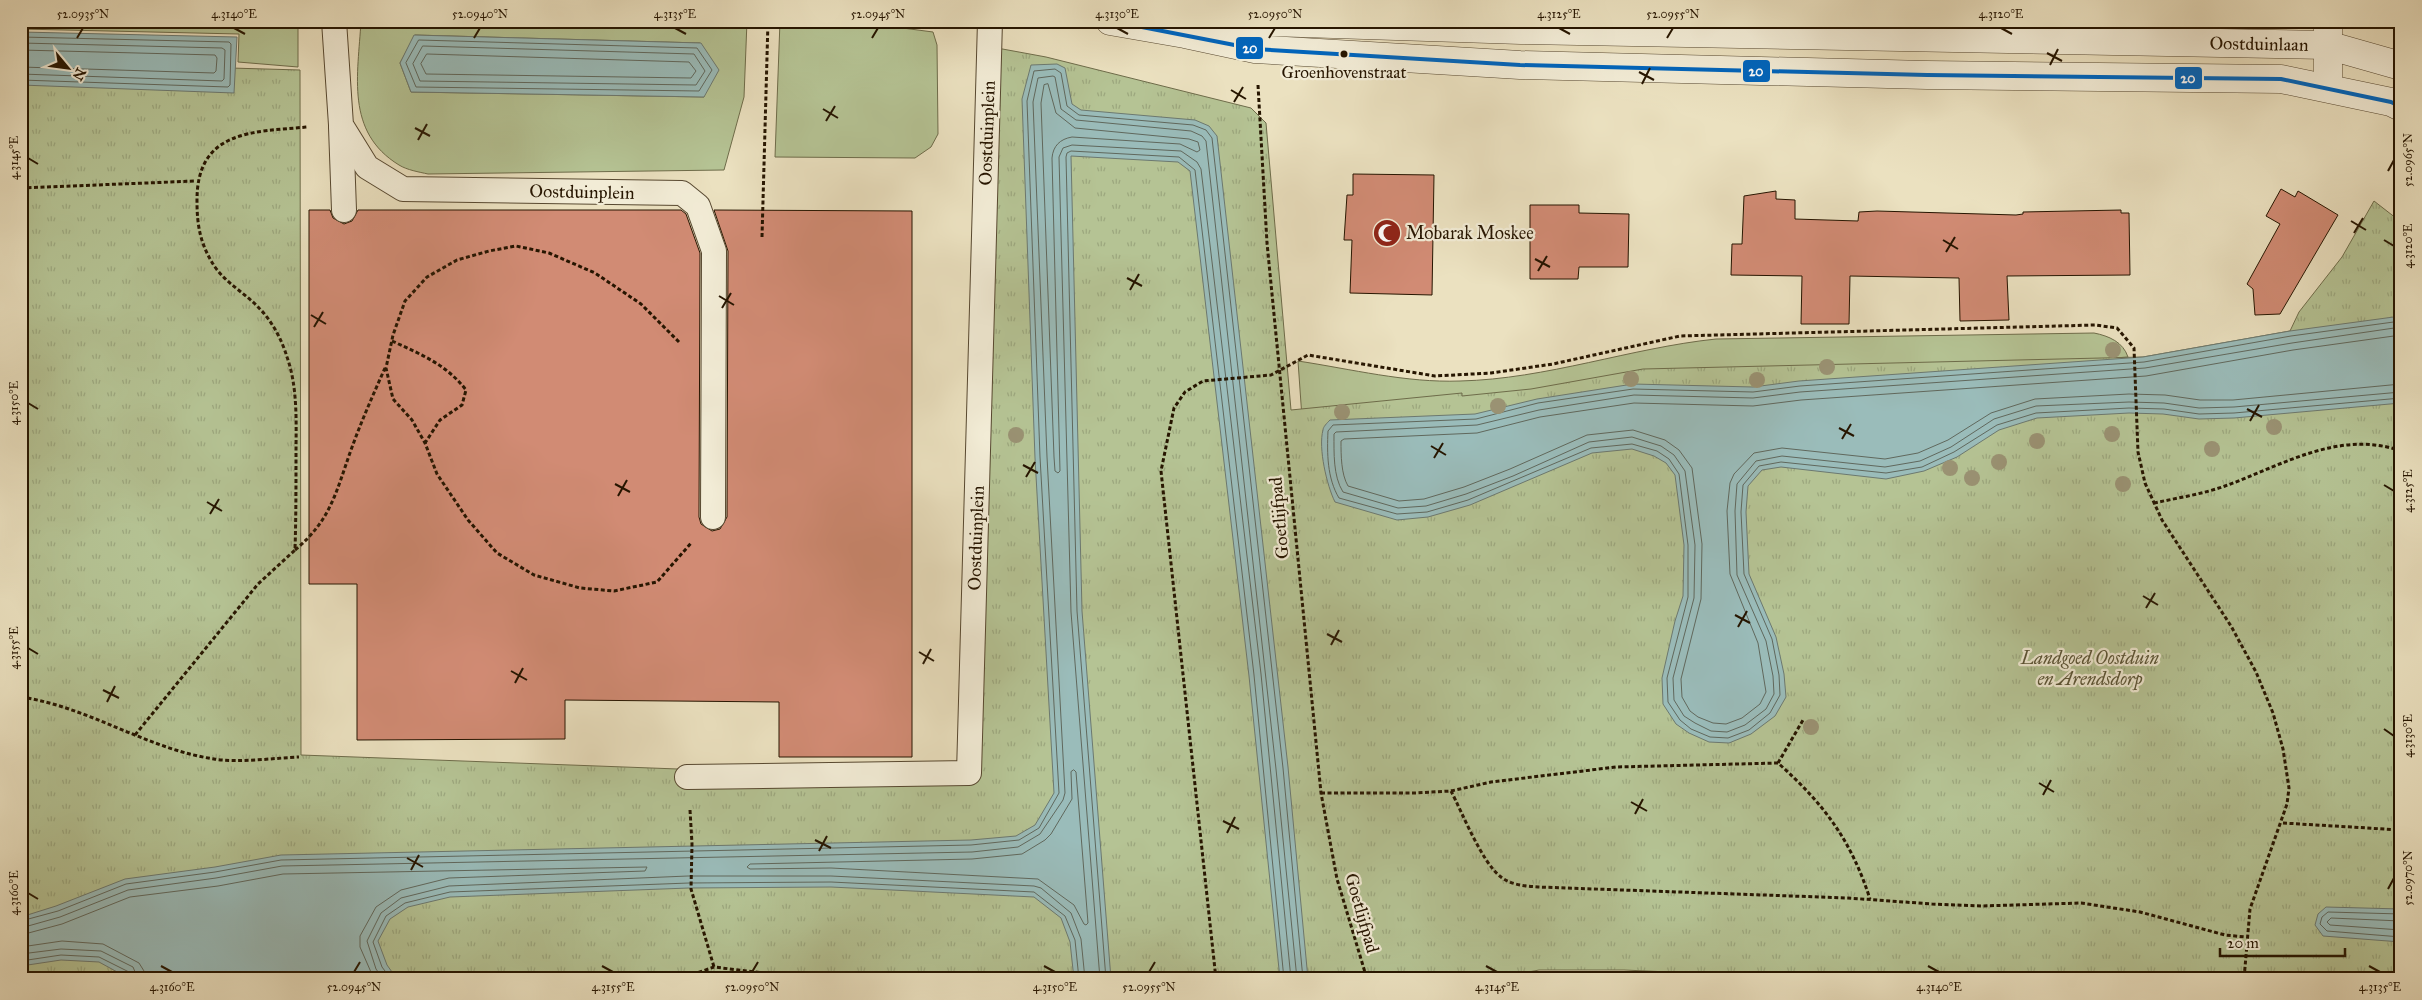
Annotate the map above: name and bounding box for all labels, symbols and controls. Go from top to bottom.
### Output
text: 52.0935°N [57,7,109,21]
text: 4.3140°E [211,7,257,21]
text: 52.0940°N [452,7,508,21]
text: 4.3135°E [654,7,697,21]
text: 52.0945°N [851,7,905,21]
text: 4.3130°E [1095,7,1139,21]
text: 52.0950°N [1248,7,1302,21]
text: 4.3125°E [1537,7,1581,21]
text: 52.0955°N [1646,7,1700,21]
text: 4.3120°E [1979,7,2024,21]
street label: Oostduinlaan [2209,32,2309,56]
line badge: 20 [1235,36,1264,60]
text: 20 [1242,40,1258,57]
north arrow [42,42,92,92]
marker: Groenhovenstraat [1339,49,1349,59]
line badge: 20 [1742,59,1771,83]
place label: Groenhovenstraat [1282,62,1406,83]
text: 20 [1748,63,1764,80]
text: N [69,65,89,83]
line badge: 20 [2174,66,2203,90]
text: 20 [2180,70,2196,87]
street label: Oostduinplein [974,80,1000,186]
text: 52.0965°N [2401,133,2415,187]
text: 4.3145°E [7,136,21,180]
street label: Oostduinplein [529,180,635,204]
mosque icon: Mobarak Moskee [1372,218,1402,248]
place label: Mobarak Moskee [1406,222,1534,244]
text: 4.3120°E [2401,223,2415,268]
text: 4.3150°E [7,380,21,425]
text: 4.3125°E [2401,469,2415,513]
street label: Goetlijfpad [1264,476,1294,560]
street label: Oostduinplein [963,485,989,591]
text: 4.3155°E [7,626,21,670]
park label: Landgoed Oostduin en Arendsdorp [2020,647,2160,691]
text: 4.3130°E [2401,714,2415,758]
text: 52.0970°N [2401,850,2415,906]
text: 4.3160°E [7,870,21,916]
street label: Goetlijfpad [1340,870,1384,956]
scale bar [2220,925,2344,957]
text: 20 m [2227,934,2259,952]
text: 4.3160°E [149,980,195,994]
text: 52.0945°N [327,980,381,994]
text: 4.3155°E [591,980,635,994]
text: 52.0950°N [725,980,779,994]
text: 4.3150°E [1033,980,1078,994]
text: 52.0955°N [1122,980,1176,994]
text: 4.3145°E [1475,980,1520,994]
text: 4.3140°E [1916,980,1962,994]
text: 4.3135°E [2359,980,2402,994]

